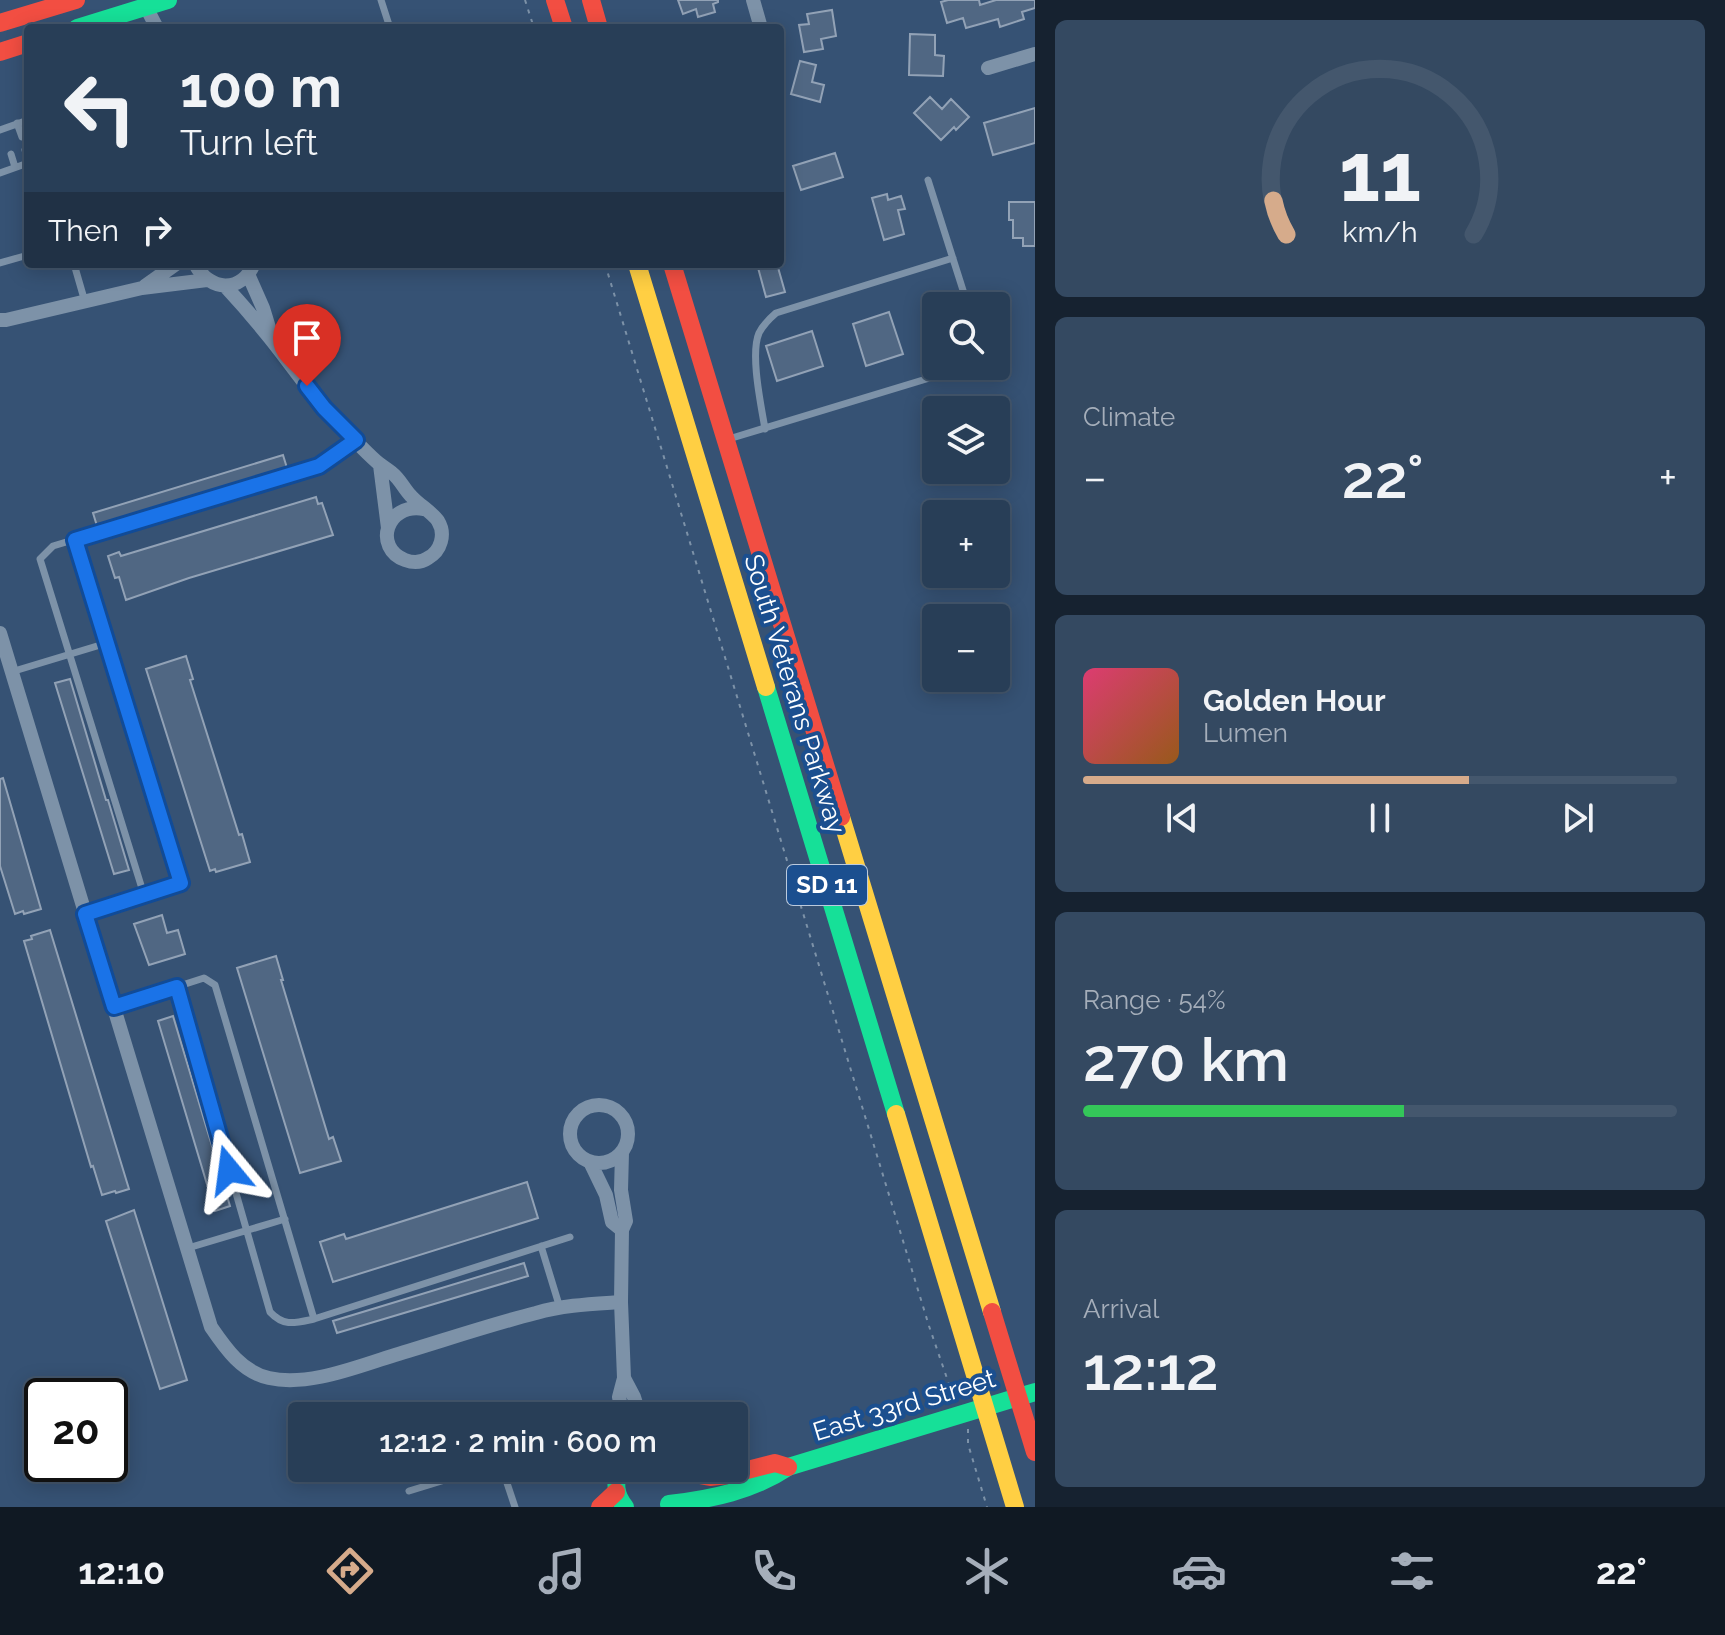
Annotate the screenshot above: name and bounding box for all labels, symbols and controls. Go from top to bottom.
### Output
text: 100 m [180,54,342,120]
icon: left [48,56,152,160]
text: Turn left [180,121,318,163]
text: 11 [1339,122,1421,219]
icon: right [135,208,179,252]
text: Then [48,213,119,248]
text: km/h [1342,215,1418,249]
map controls [922,292,1010,692]
button: search [922,292,1010,380]
pin [273,304,341,386]
icon: arrive [285,316,329,360]
button: layers [922,396,1010,484]
text: Climate [1083,402,1175,432]
text: 22° [1342,442,1424,512]
text: − [1083,452,1107,503]
text: + [1659,452,1677,503]
button: + [922,500,1010,588]
street label: South Veterans Parkway [738,551,852,837]
button: − [922,604,1010,692]
text: Golden Hour [1203,683,1386,718]
text: Lumen [1203,718,1288,748]
icon: previous [1160,796,1204,840]
icon: pause [1358,796,1402,840]
icon: next [1556,796,1600,840]
road number: SD 11 [787,865,867,905]
text: Range · 54% [1083,985,1226,1015]
text: 270 km [1083,1025,1289,1095]
position arrow [187,1128,271,1212]
text: Arrival [1083,1294,1159,1324]
text: 12:12 [1083,1334,1219,1404]
street label: East 33rd Street [809,1363,999,1447]
speed limit sign: 20 [24,1378,128,1482]
text: 12:12 · 2 min · 600 m [379,1424,657,1459]
icon: directions [322,1543,378,1599]
icon: music [534,1543,590,1599]
icon: phone [746,1543,802,1599]
icon: climate [959,1543,1015,1599]
icon: car [1171,1543,1227,1599]
icon: filters [1384,1543,1440,1599]
text: 12:10 [78,1550,165,1592]
text: 22° [1596,1550,1647,1592]

